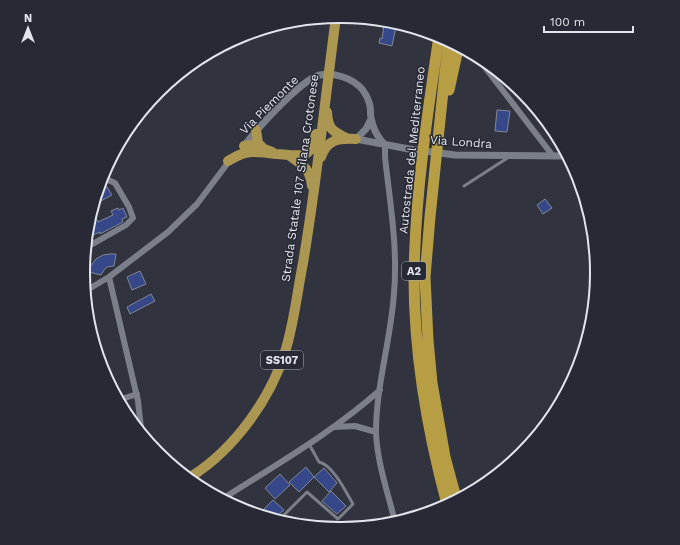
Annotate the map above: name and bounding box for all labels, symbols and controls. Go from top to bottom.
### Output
north arrow [8,8,48,48]
scale bar [544,8,633,34]
text: N [24,12,32,25]
text: 100 m [550,15,585,29]
street label: Autostrada del Mediterraneo [396,66,428,234]
street label: Via Piemonte [237,73,301,137]
street label: Strada Statale 107 Silana Crotonese [278,73,322,283]
street label: Via Londra [429,133,493,151]
road number: A2 [402,262,426,280]
road number: SS107 [261,351,303,369]

